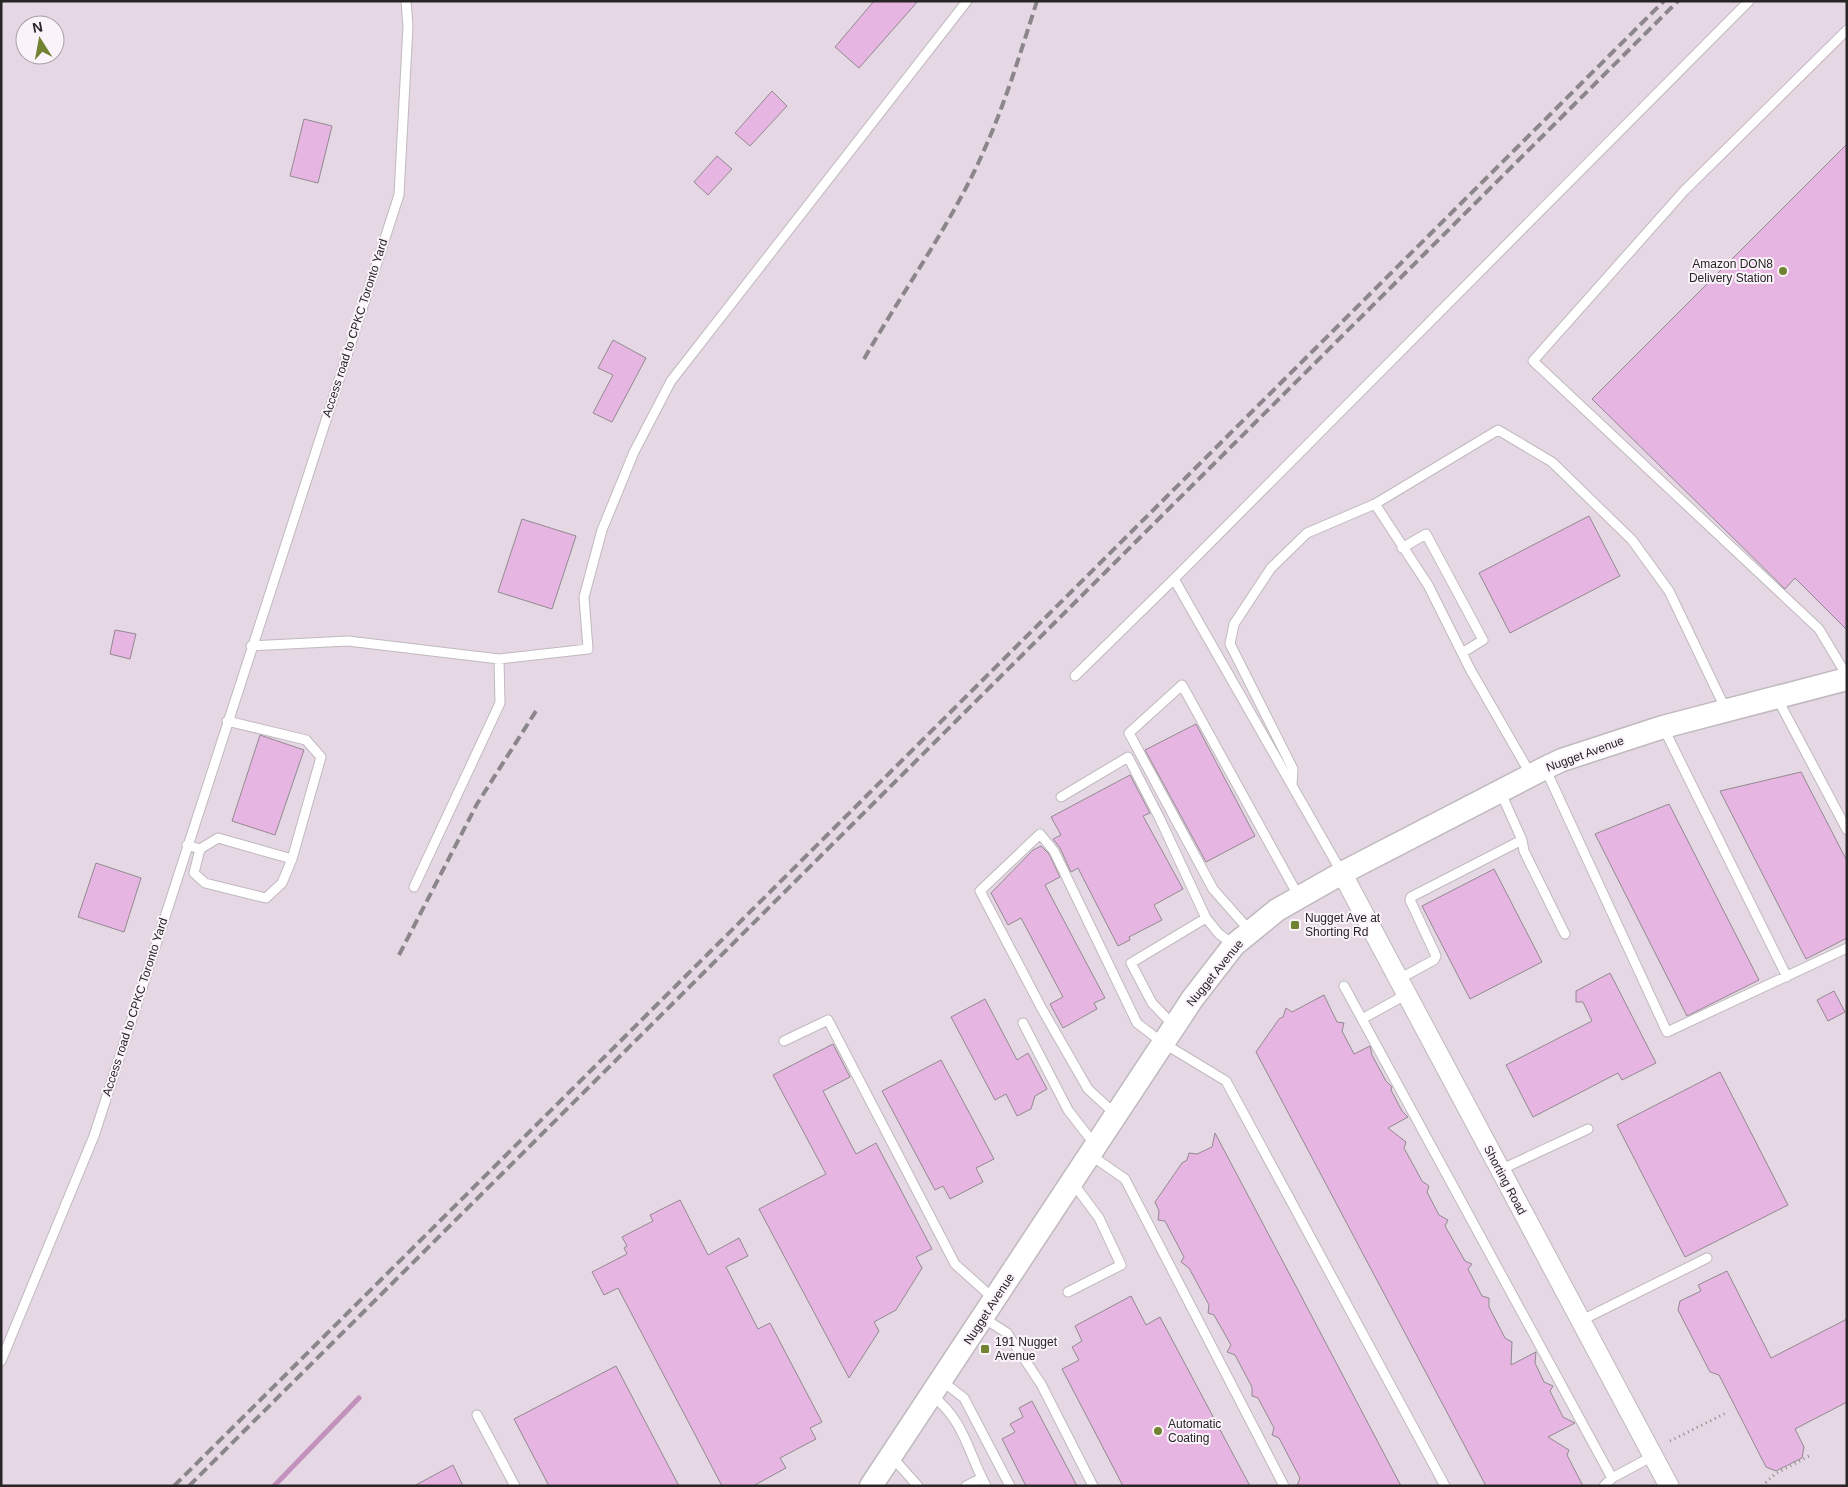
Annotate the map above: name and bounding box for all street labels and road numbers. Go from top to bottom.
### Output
street label: Access road to CPKC Toronto Yard [319,237,391,419]
street label: Nugget Avenue [1544,733,1626,775]
street label: Access road to CPKC Toronto Yard [99,916,171,1098]
street label: Nugget Avenue [1184,937,1246,1009]
street label: Shorting Road [1481,1143,1529,1217]
street label: Nugget Avenue [961,1271,1017,1347]

